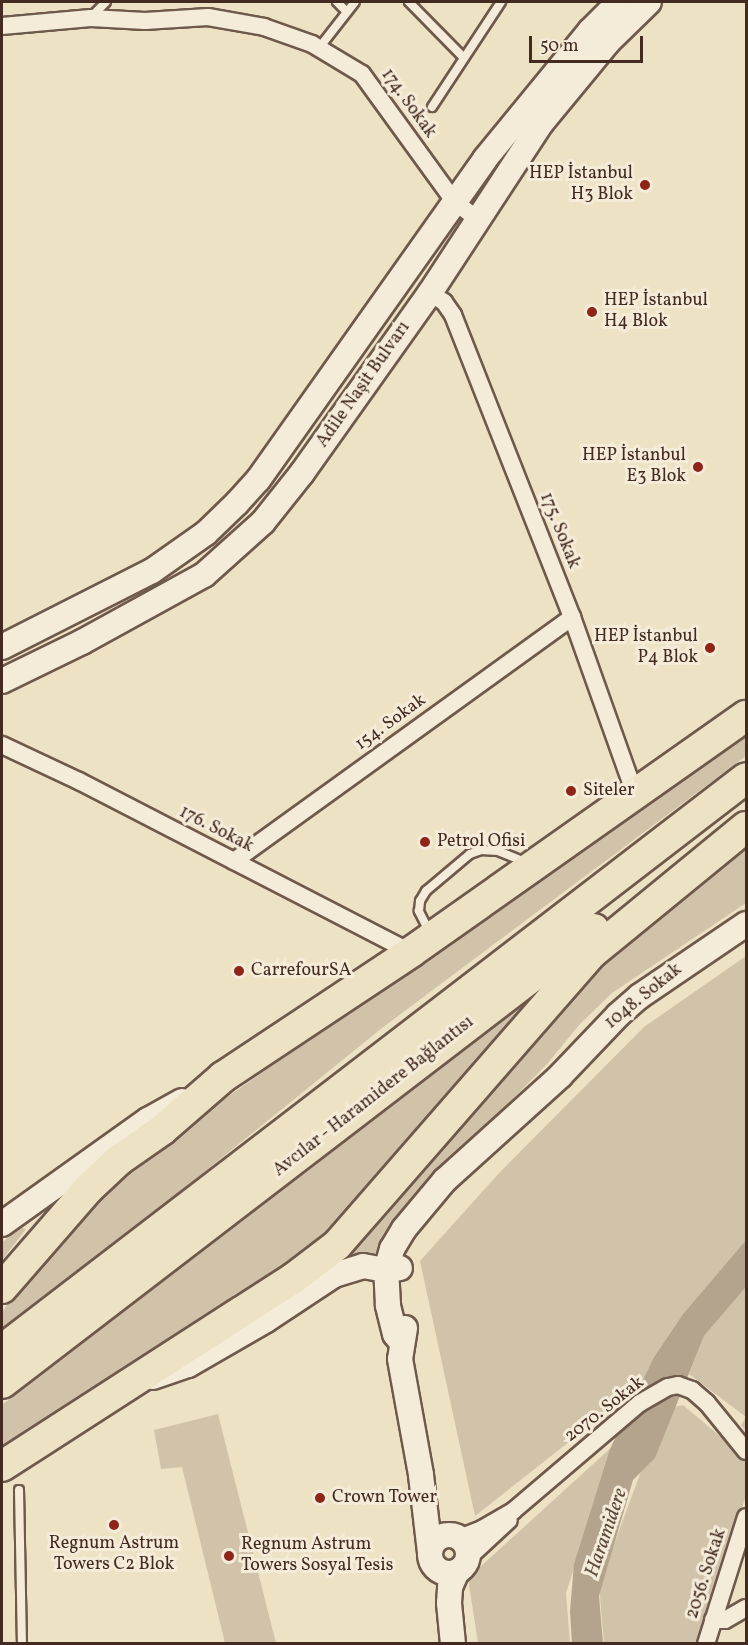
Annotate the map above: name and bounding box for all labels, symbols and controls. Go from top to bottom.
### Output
scale bar [532,24,646,62]
text: 50 m [540,34,579,59]
street label: 174. Sokak [376,65,440,143]
place label: HEP İstanbul H3 Blok [529,164,633,207]
marker: HEP İstanbul H3 Blok [638,178,652,192]
place label: HEP İstanbul H4 Blok [604,291,708,334]
marker: HEP İstanbul H4 Blok [585,305,599,319]
street label: Adile Naşit Bulvarı [312,318,416,452]
place label: HEP İstanbul E3 Blok [582,446,686,488]
marker: HEP İstanbul E3 Blok [691,460,705,474]
street label: 175. Sokak [534,490,584,572]
place label: HEP İstanbul P4 Blok [594,627,698,670]
marker: HEP İstanbul P4 Blok [703,641,717,655]
street label: 154. Sokak [351,690,431,756]
place label: Siteler [583,780,634,802]
marker: Siteler [564,784,578,798]
street label: 176. Sokak [175,802,257,858]
place label: Petrol Ofisi [437,831,525,853]
marker: Petrol Ofisi [418,835,432,849]
street label: 1048. Sokak [601,959,687,1035]
place label: CarrefourSA [251,960,351,982]
marker: CarrefourSA [232,964,246,978]
street label: Avcılar - Haramidere Bağlantısı [269,1012,479,1182]
street label: 2070. Sokak [561,1372,649,1448]
water label: Haramidere [581,1486,633,1580]
place label: Crown Tower [332,1487,437,1509]
marker: Crown Tower [313,1491,327,1505]
marker: Regnum Astrum Towers C2 Blok [107,1518,121,1532]
street label: 2056. Sokak [682,1526,732,1622]
place label: Regnum Astrum Towers C2 Blok [49,1534,179,1576]
place label: Regnum Astrum Towers Sosyal Tesis [241,1535,394,1578]
marker: Regnum Astrum Towers Sosyal Tesis [222,1549,236,1563]

